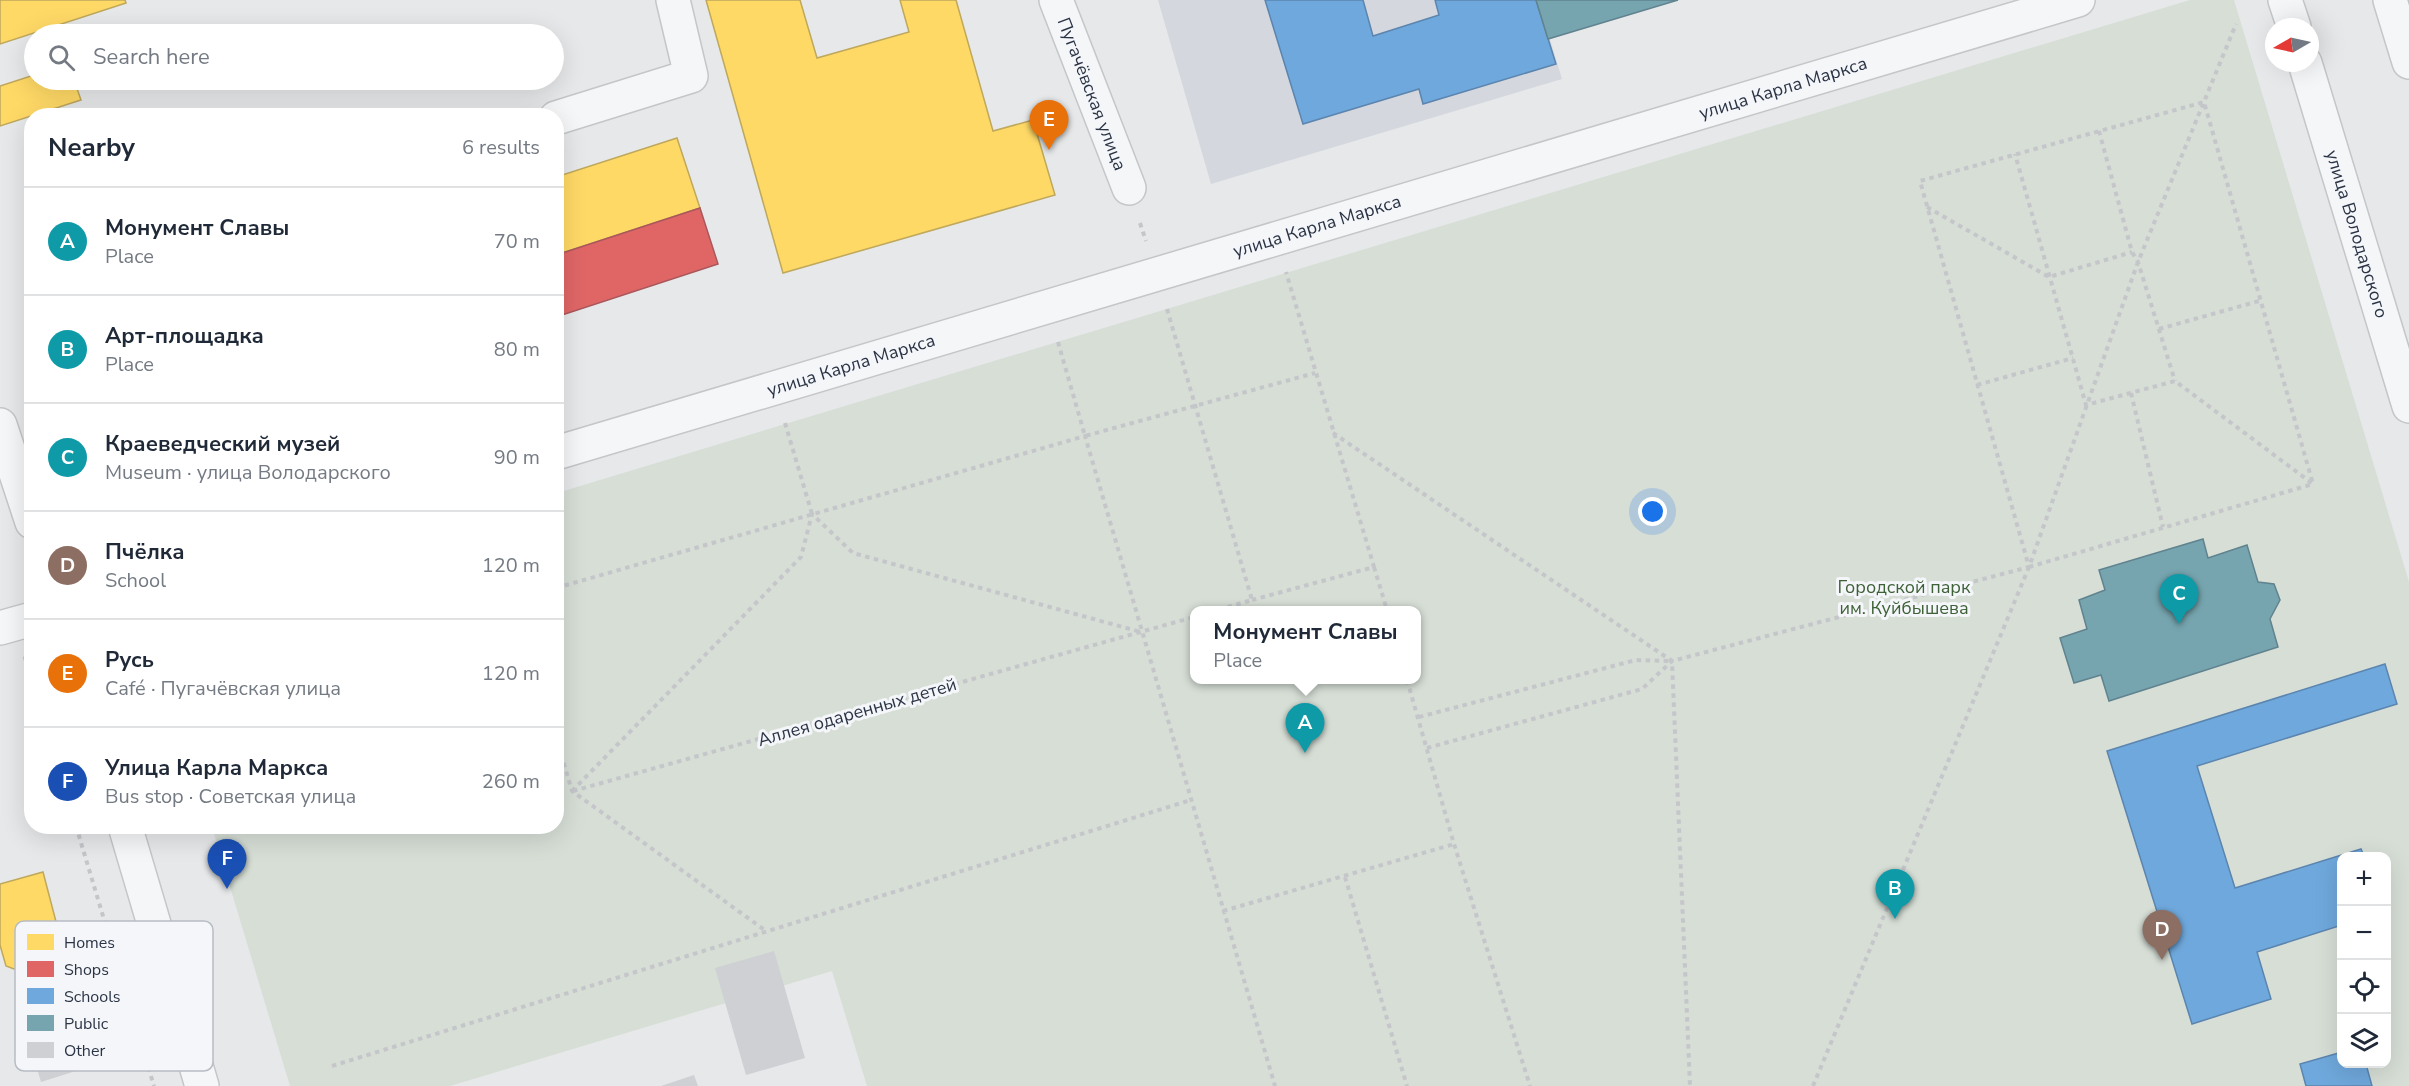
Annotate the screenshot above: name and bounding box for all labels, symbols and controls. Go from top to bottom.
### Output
street label: Пугачёвская улица [1052,14,1132,174]
north arrow [2265,18,2319,72]
search box [24,24,564,90]
icon: search [45,41,78,74]
text: Search here [93,42,210,72]
street label: улица Карла Маркса [1696,51,1870,125]
pin: E [1030,100,1068,150]
text: Nearby [48,130,135,165]
text: 6 results [462,134,540,161]
street label: улица Володарского [2320,147,2394,321]
street label: улица Карла Маркса [1230,189,1404,263]
text: Монумент Славы [105,213,289,243]
text: A [60,228,75,255]
text: 70 m [494,228,540,255]
text: Place [105,243,154,270]
text: Арт-площадка [105,321,264,351]
street label: улица Карла Маркса [764,328,938,402]
text: B [61,336,74,363]
text: 80 m [494,336,540,363]
text: Place [105,351,154,378]
text: Краеведческий музей [105,429,340,459]
text: C [61,444,74,471]
text: 90 m [494,444,540,471]
text: Museum · улица Володарского [105,459,391,486]
your location [1638,497,1667,526]
text: Пчёлка [105,537,185,567]
text: D [60,552,75,579]
text: 120 m [482,552,540,579]
text: School [105,567,166,594]
pin: C [2160,574,2198,624]
park label: Городской парк им. Куйбышева [1838,575,1971,620]
popup [1190,606,1421,684]
text: Монумент Славы [1213,617,1398,647]
text: Русь [105,645,154,675]
text: Place [1213,647,1262,674]
text: E [62,660,73,687]
text: 120 m [482,660,540,687]
street label: Аллея одаренных детей [755,672,959,752]
text: Café · Пугачёвская улица [105,675,341,702]
pin: A [1286,704,1324,753]
text: Улица Карла Маркса [105,753,328,783]
text: F [62,768,73,795]
text: 260 m [482,768,540,795]
text: Bus stop · Советская улица [105,783,356,810]
pin: F [208,840,246,889]
map controls [2337,852,2391,1068]
button: + [2337,852,2391,906]
pin: B [1876,870,1914,919]
button: − [2337,906,2391,960]
pin: D [2142,910,2182,960]
legend [15,921,213,1071]
text: Homes [64,932,115,954]
text: Shops [64,959,109,981]
button: locate [2337,960,2391,1014]
text: Schools [64,986,120,1008]
text: Public [64,1013,109,1035]
button: layers [2337,1014,2391,1068]
text: Other [64,1040,105,1062]

